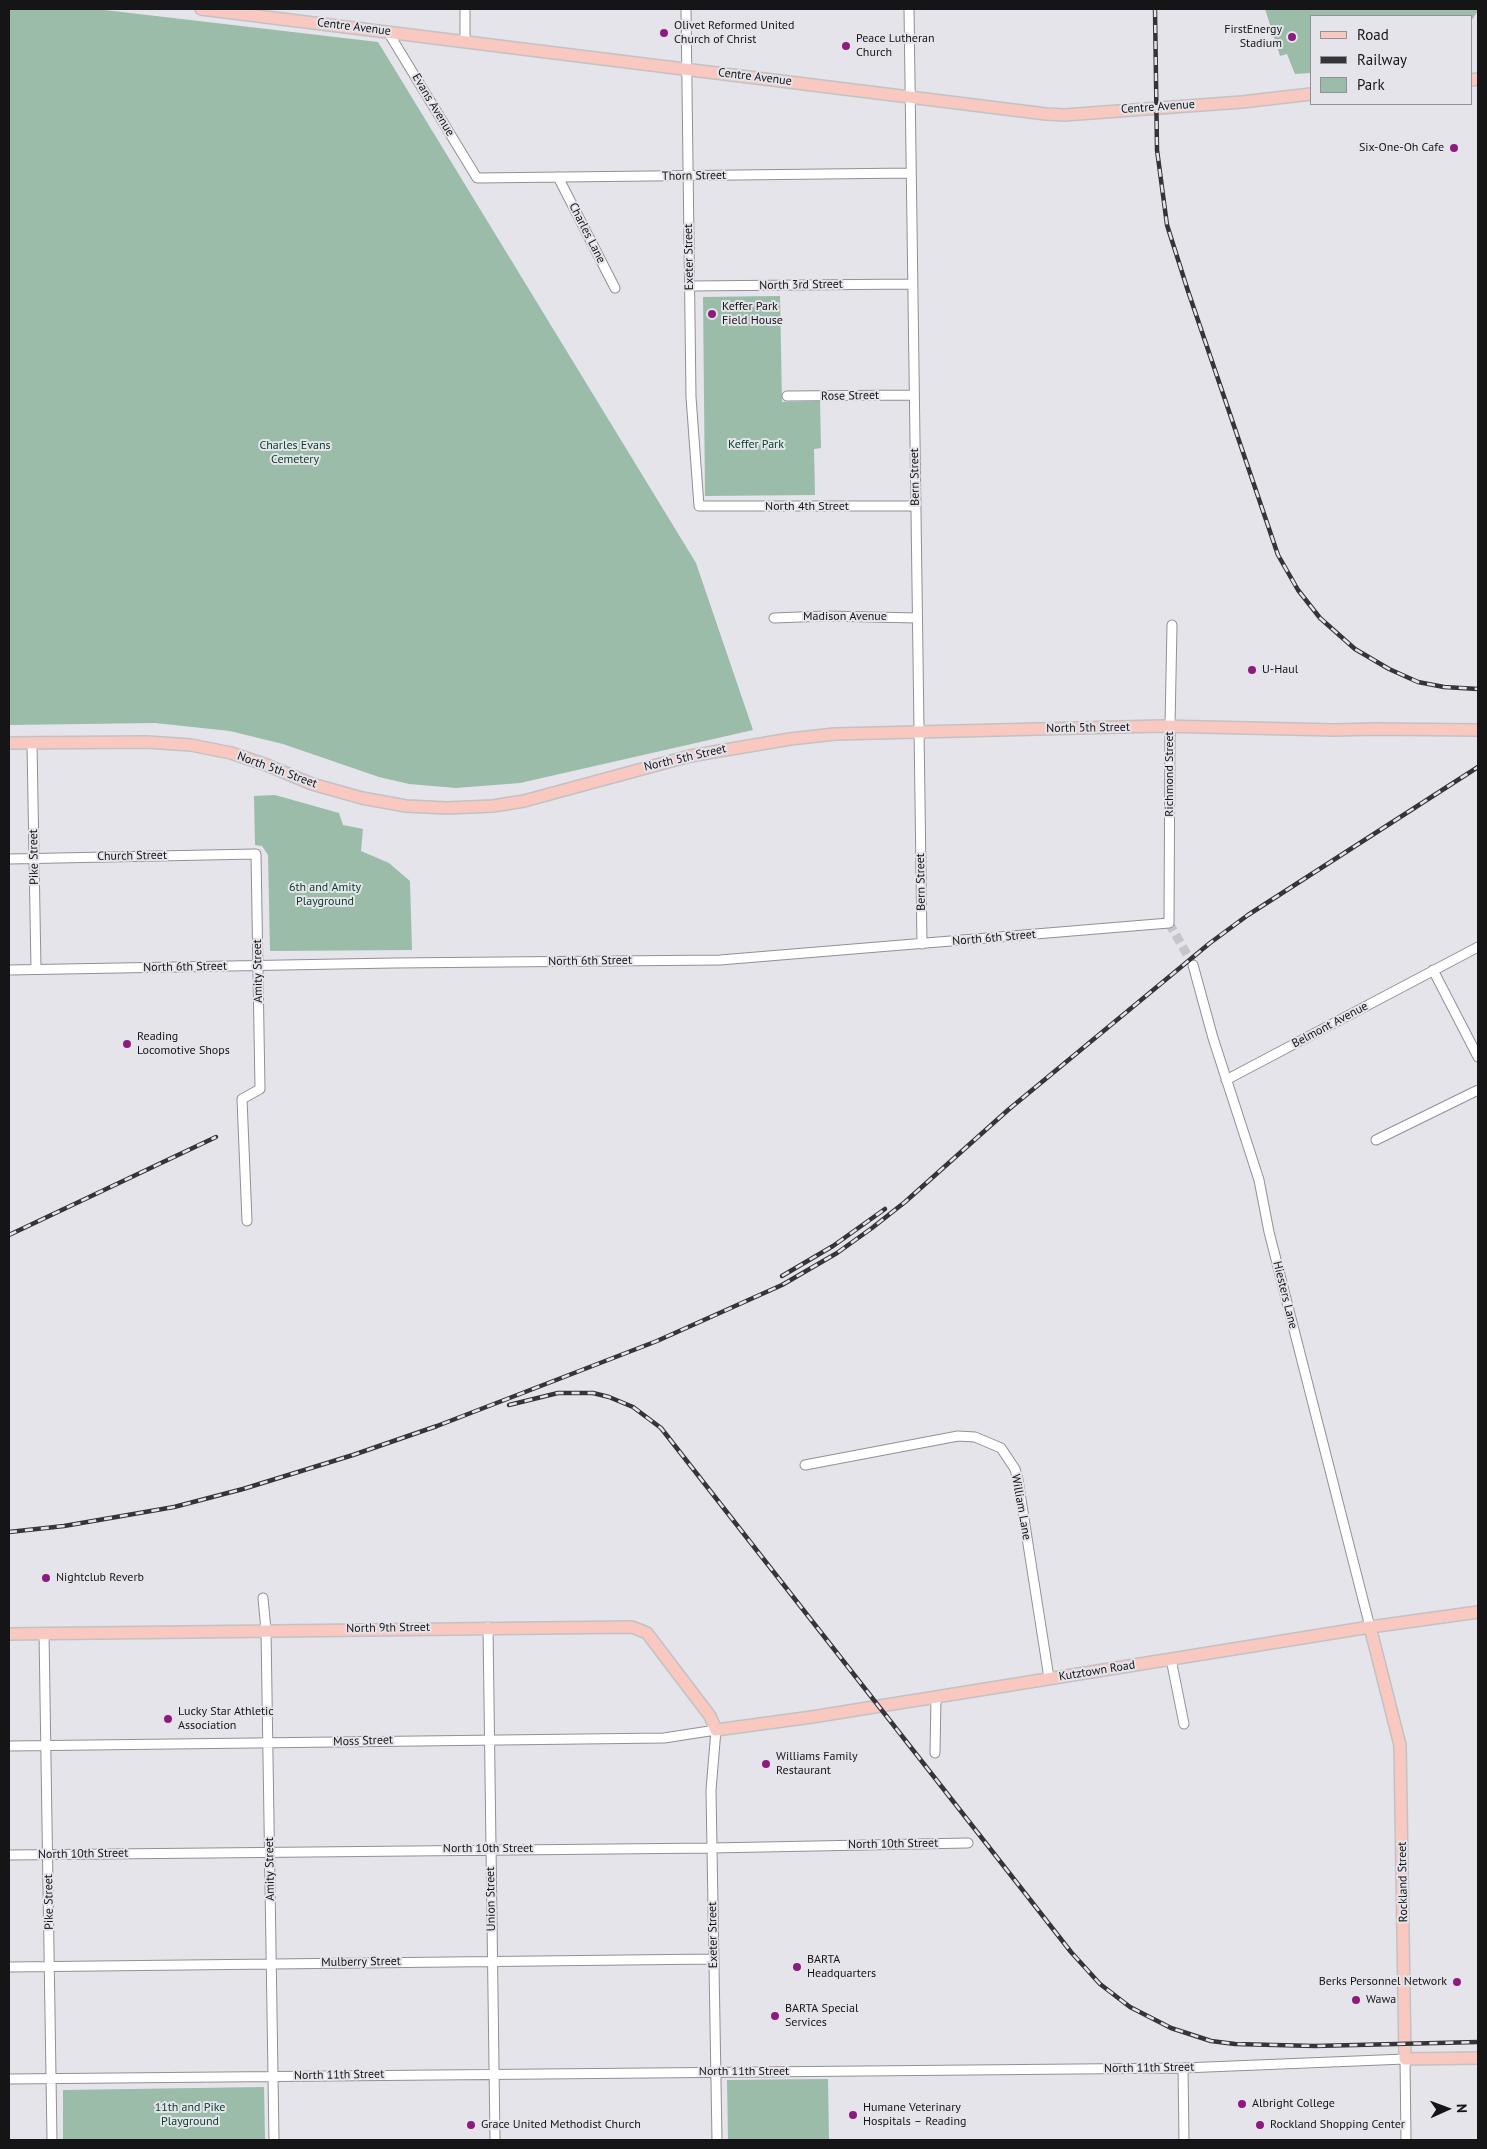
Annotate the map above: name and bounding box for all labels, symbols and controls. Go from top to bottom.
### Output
street label: Centre Avenue [316,15,392,39]
legend [1310,15,1472,105]
place label: Olivet Reformed United Church of Christ [674,19,794,47]
place label: FirstEnergy Stadium [1224,23,1282,51]
text: Road [1357,25,1389,44]
marker: Olivet Reformed United Church of Christ [658,27,670,39]
marker: FirstEnergy Stadium [1286,31,1298,43]
place label: Peace Lutheran Church [856,32,935,60]
marker: Peace Lutheran Church [840,40,852,52]
text: Railway [1357,50,1407,69]
street label: Centre Avenue [717,65,793,89]
street label: Evans Avenue [409,71,457,139]
text: Park [1357,75,1385,94]
street label: Centre Avenue [1121,97,1195,117]
place label: Six-One-Oh Cafe [1359,141,1444,155]
marker: Six-One-Oh Cafe [1448,142,1460,154]
street label: Thorn Street [662,168,726,184]
street label: Charles Lane [566,200,608,266]
street label: Exeter Street [681,224,697,290]
street label: North 3rd Street [759,277,843,293]
place label: Keffer Park Field House [722,300,783,328]
marker: Keffer Park Field House [706,308,718,320]
street label: Rose Street [821,388,879,404]
park label: Keffer Park [728,438,784,452]
park label: Charles Evans Cemetery [259,439,331,467]
street label: Bern Street [907,448,923,506]
street label: North 4th Street [765,500,849,514]
street label: Madison Avenue [803,610,887,624]
place label: U-Haul [1262,663,1298,677]
marker: U-Haul [1246,664,1258,676]
street label: North 5th Street [1046,720,1130,736]
street label: Richmond Street [1163,731,1177,817]
street label: North 5th Street [643,742,727,774]
street label: North 5th Street [235,749,319,791]
street label: Pike Street [26,829,42,885]
street label: Church Street [97,848,167,864]
street label: Bern Street [913,853,929,911]
park label: 6th and Amity Playground [289,881,361,909]
street label: North 6th Street [952,927,1036,949]
street label: Amity Street [250,939,266,1003]
street label: North 6th Street [548,953,632,969]
street label: North 6th Street [143,959,227,975]
street label: Belmont Avenue [1289,999,1371,1051]
place label: Reading Locomotive Shops [137,1030,230,1058]
marker: Reading Locomotive Shops [121,1038,133,1050]
street label: Hiesters Lane [1270,1260,1300,1330]
street label: William Lane [1008,1473,1034,1541]
place label: Nightclub Reverb [56,1571,144,1585]
marker: Nightclub Reverb [40,1572,52,1584]
street label: North 9th Street [346,1620,430,1636]
street label: Kutztown Road [1058,1658,1136,1684]
place label: Lucky Star Athletic Association [178,1705,274,1733]
marker: Lucky Star Athletic Association [162,1713,174,1725]
street label: Moss Street [333,1733,393,1749]
place label: Williams Family Restaurant [776,1750,858,1778]
marker: Williams Family Restaurant [760,1758,772,1770]
street label: North 10th Street [848,1836,938,1852]
street label: Amity Street [262,1837,278,1901]
street label: North 10th Street [443,1842,533,1856]
street label: Rockland Street [1395,1842,1411,1922]
street label: North 10th Street [38,1846,128,1862]
street label: Union Street [483,1867,499,1931]
street label: Pike Street [41,1874,57,1930]
street label: Exeter Street [705,1902,721,1968]
place label: BARTA Headquarters [807,1953,876,1981]
street label: Mulberry Street [321,1954,401,1970]
marker: BARTA Headquarters [791,1961,803,1973]
place label: Berks Personnel Network [1319,1975,1447,1989]
marker: Berks Personnel Network [1451,1976,1463,1988]
place label: Wawa [1366,1993,1396,2007]
marker: Wawa [1350,1994,1362,2006]
place label: BARTA Special Services [785,2002,858,2030]
marker: BARTA Special Services [769,2010,781,2022]
street label: North 11th Street [1104,2060,1194,2076]
street label: North 11th Street [699,2065,789,2079]
street label: North 11th Street [294,2067,384,2083]
north arrow [1422,2084,1472,2134]
place label: Albright College [1252,2097,1335,2111]
marker: Albright College [1236,2098,1248,2110]
park label: 11th and Pike Playground [155,2101,225,2129]
place label: Humane Veterinary Hospitals – Reading [863,2101,966,2129]
text: N [1453,2104,1471,2113]
marker: Humane Veterinary Hospitals – Reading [847,2109,859,2121]
place label: Grace United Methodist Church [481,2118,641,2132]
place label: Rockland Shopping Center [1270,2118,1405,2132]
marker: Grace United Methodist Church [465,2119,477,2131]
marker: Rockland Shopping Center [1254,2119,1266,2131]

